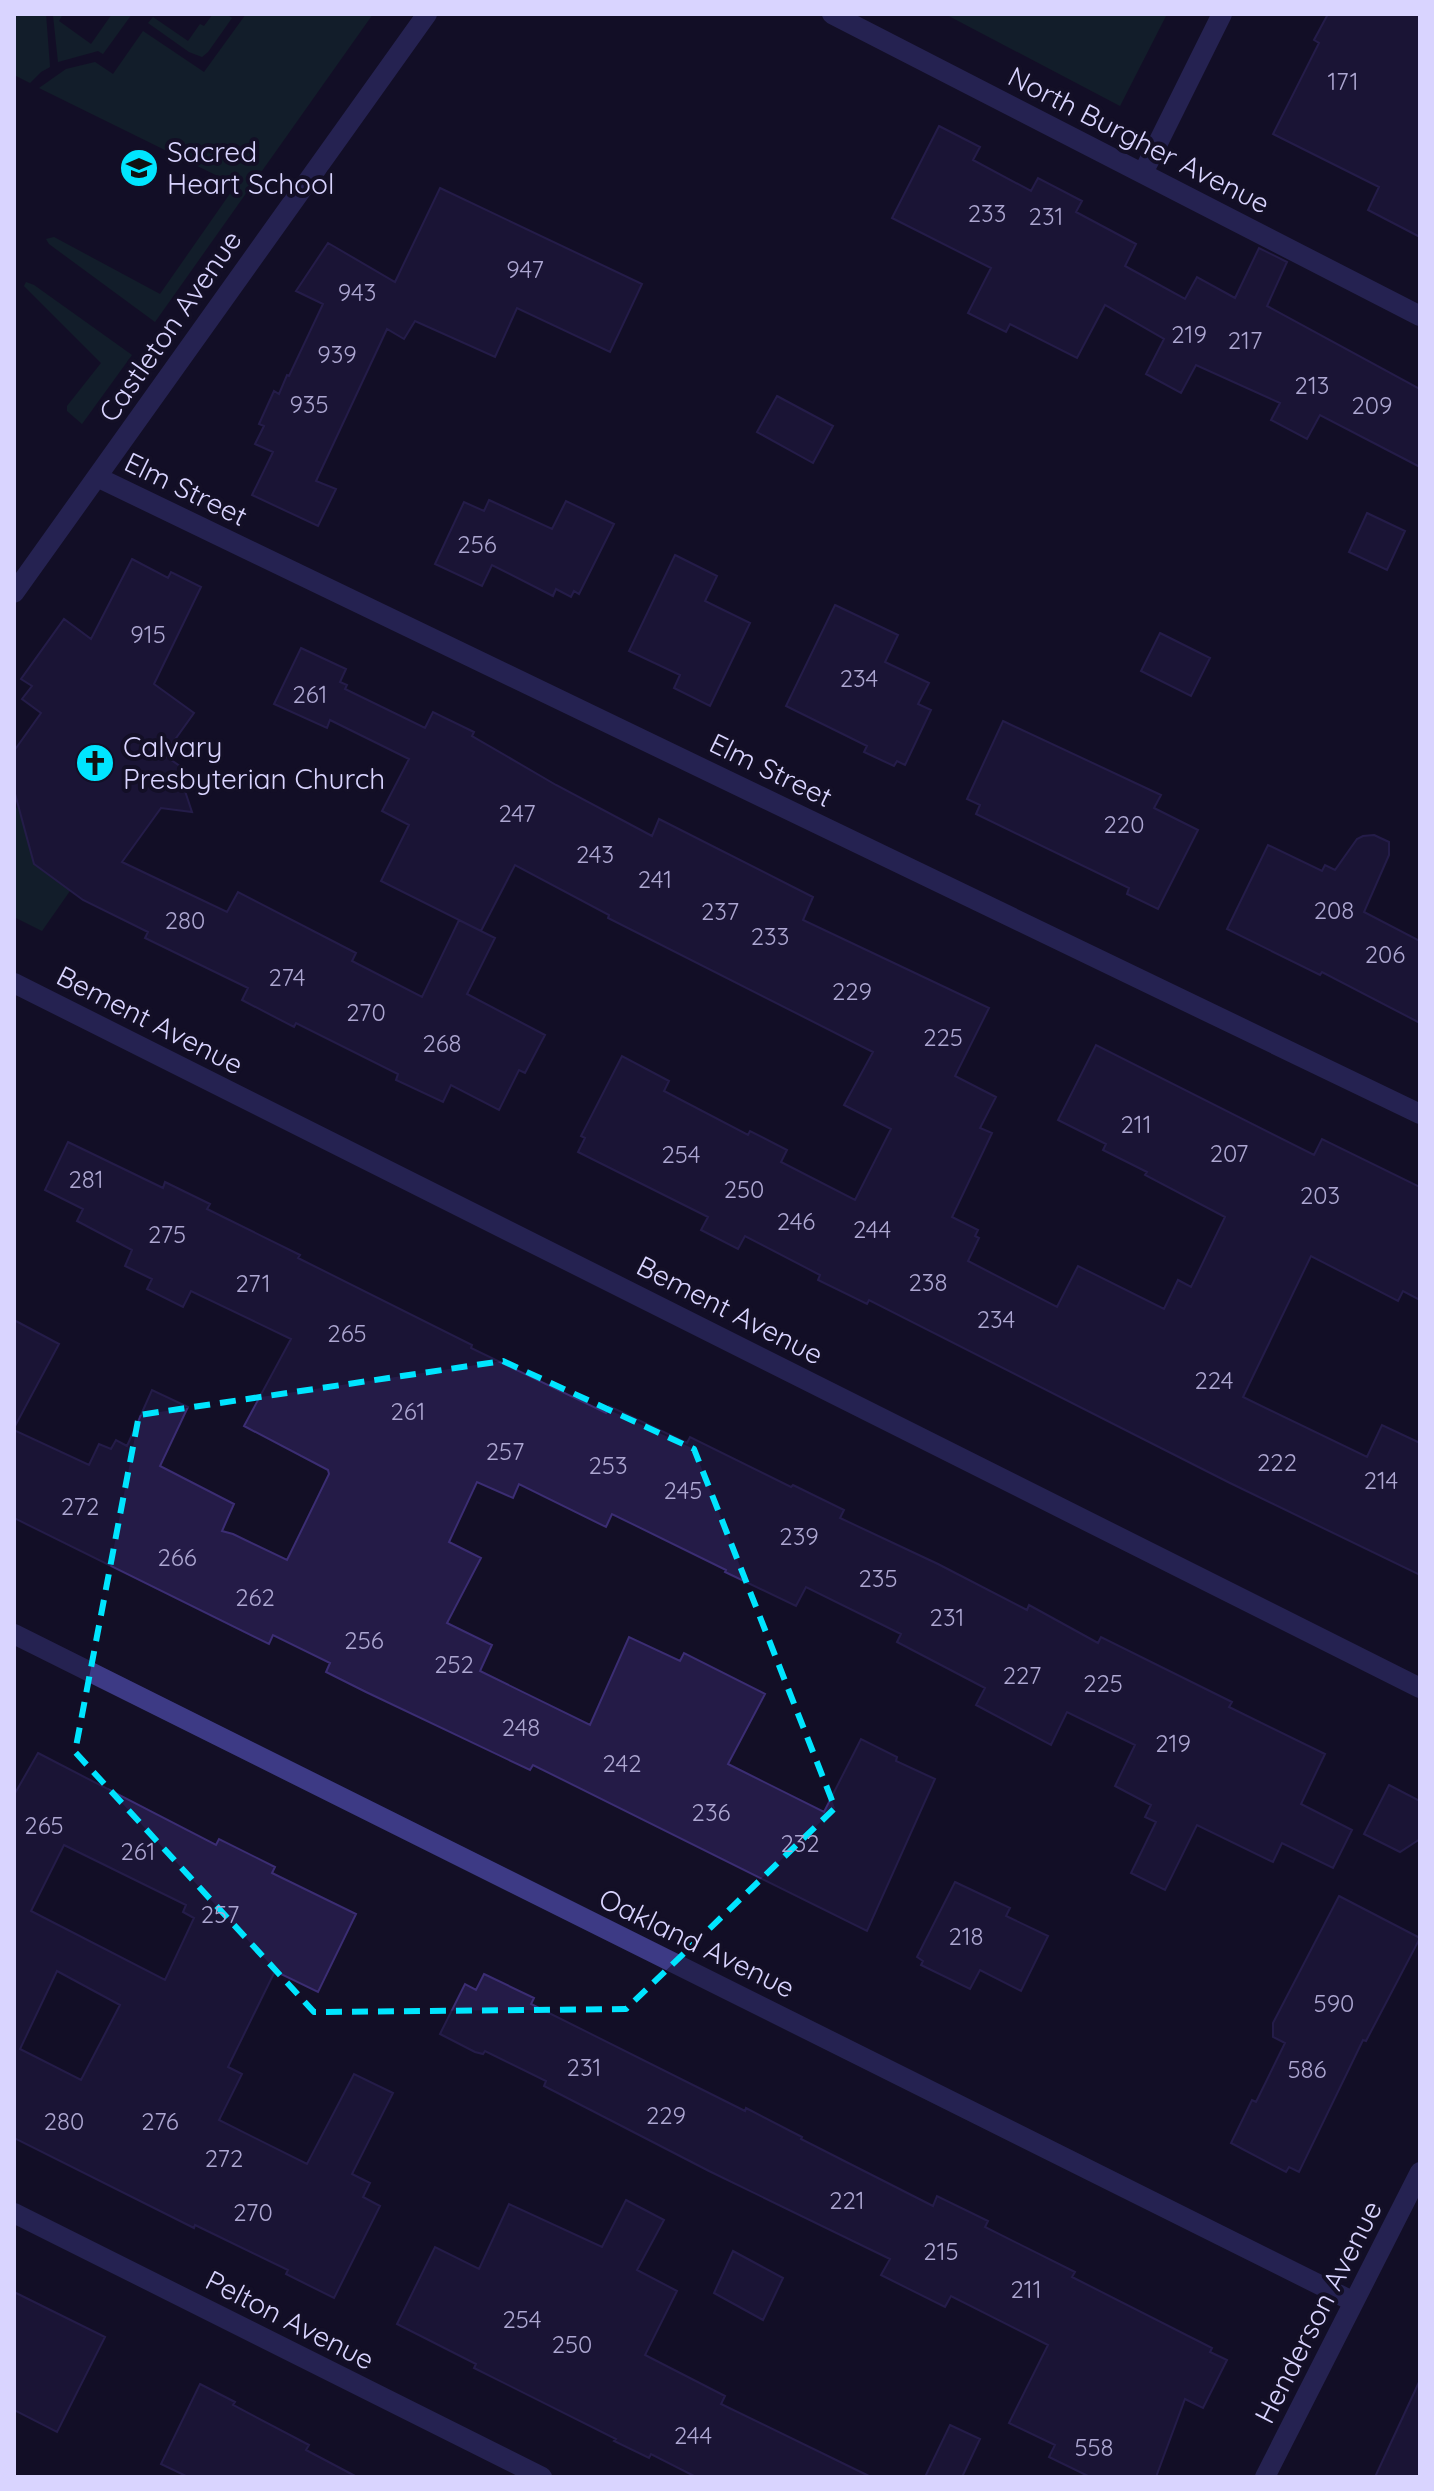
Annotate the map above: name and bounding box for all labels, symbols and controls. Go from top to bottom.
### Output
street label: North Burgher Avenue [1003,58,1276,221]
house number: 171 [1327,66,1359,96]
place label: Sacred Heart School [167,134,334,201]
school or university icon: Sacred Heart School [118,147,160,189]
house number: 233 [968,198,1006,228]
house number: 231 [1029,201,1063,231]
street label: Castleton Avenue [91,223,249,428]
house number: 947 [506,254,544,284]
house number: 943 [338,277,376,307]
house number: 219 [1171,319,1207,349]
house number: 217 [1228,325,1262,355]
house number: 939 [317,339,357,369]
house number: 213 [1295,370,1329,400]
house number: 935 [289,389,329,419]
house number: 209 [1352,390,1392,420]
street label: Elm Street [119,444,253,533]
house number: 256 [457,529,497,559]
house number: 915 [130,619,166,649]
house number: 234 [840,663,878,693]
house number: 261 [293,679,327,709]
street label: Elm Street [704,725,838,814]
place label: Calvary Presbyterian Church [123,729,385,796]
church icon: Calvary Presbyterian Church [74,742,116,784]
house number: 247 [498,798,536,828]
house number: 220 [1104,809,1144,839]
house number: 243 [576,839,614,869]
house number: 241 [638,864,672,894]
house number: 208 [1314,895,1354,925]
house number: 237 [701,896,739,926]
house number: 280 [165,905,205,935]
house number: 233 [751,921,789,951]
house number: 206 [1365,939,1405,969]
street label: Bement Avenue [51,958,249,1082]
house number: 274 [269,962,305,992]
house number: 229 [832,976,872,1006]
house number: 270 [346,997,386,1027]
house number: 225 [923,1022,963,1052]
house number: 268 [422,1028,462,1058]
house number: 211 [1120,1109,1152,1139]
house number: 207 [1210,1138,1248,1168]
house number: 254 [661,1139,701,1169]
house number: 281 [68,1164,104,1194]
house number: 250 [724,1174,764,1204]
house number: 203 [1300,1180,1340,1210]
house number: 246 [777,1206,815,1236]
house number: 244 [853,1214,891,1244]
house number: 275 [148,1219,186,1249]
street label: Bement Avenue [631,1248,829,1372]
house number: 238 [909,1267,947,1297]
house number: 271 [235,1268,271,1298]
house number: 234 [977,1304,1015,1334]
house number: 265 [327,1318,367,1348]
house number: 224 [1195,1365,1233,1395]
house number: 261 [391,1396,425,1426]
house number: 257 [486,1436,524,1466]
house number: 222 [1257,1447,1297,1477]
house number: 253 [589,1450,627,1480]
house number: 214 [1364,1465,1398,1495]
house number: 245 [664,1475,702,1505]
house number: 272 [61,1491,99,1521]
house number: 239 [779,1521,819,1551]
house number: 266 [157,1542,197,1572]
house number: 235 [859,1563,897,1593]
house number: 262 [235,1582,275,1612]
house number: 231 [930,1602,964,1632]
house number: 256 [344,1625,384,1655]
house number: 252 [434,1649,474,1679]
house number: 227 [1003,1660,1041,1690]
house number: 225 [1083,1668,1123,1698]
house number: 248 [502,1712,540,1742]
house number: 219 [1155,1728,1191,1758]
house number: 242 [603,1748,641,1778]
house number: 236 [692,1797,730,1827]
house number: 265 [24,1810,64,1840]
house number: 232 [780,1828,820,1858]
house number: 261 [121,1836,155,1866]
street label: Oakland Avenue [594,1880,801,2005]
house number: 257 [201,1899,239,1929]
house number: 218 [948,1921,984,1951]
house number: 590 [1314,1988,1354,2018]
house number: 231 [567,2052,601,2082]
house number: 586 [1288,2054,1327,2084]
house number: 229 [646,2100,686,2130]
house number: 280 [44,2106,84,2136]
house number: 276 [141,2106,179,2136]
house number: 272 [205,2143,243,2173]
house number: 221 [829,2185,865,2215]
street label: Henderson Avenue [1246,2195,1389,2429]
house number: 270 [233,2197,273,2227]
house number: 215 [923,2236,959,2266]
street label: Pelton Avenue [200,2262,380,2377]
house number: 211 [1010,2274,1042,2304]
house number: 254 [502,2304,542,2334]
house number: 250 [552,2329,592,2359]
house number: 244 [674,2420,712,2450]
house number: 558 [1074,2432,1114,2462]

